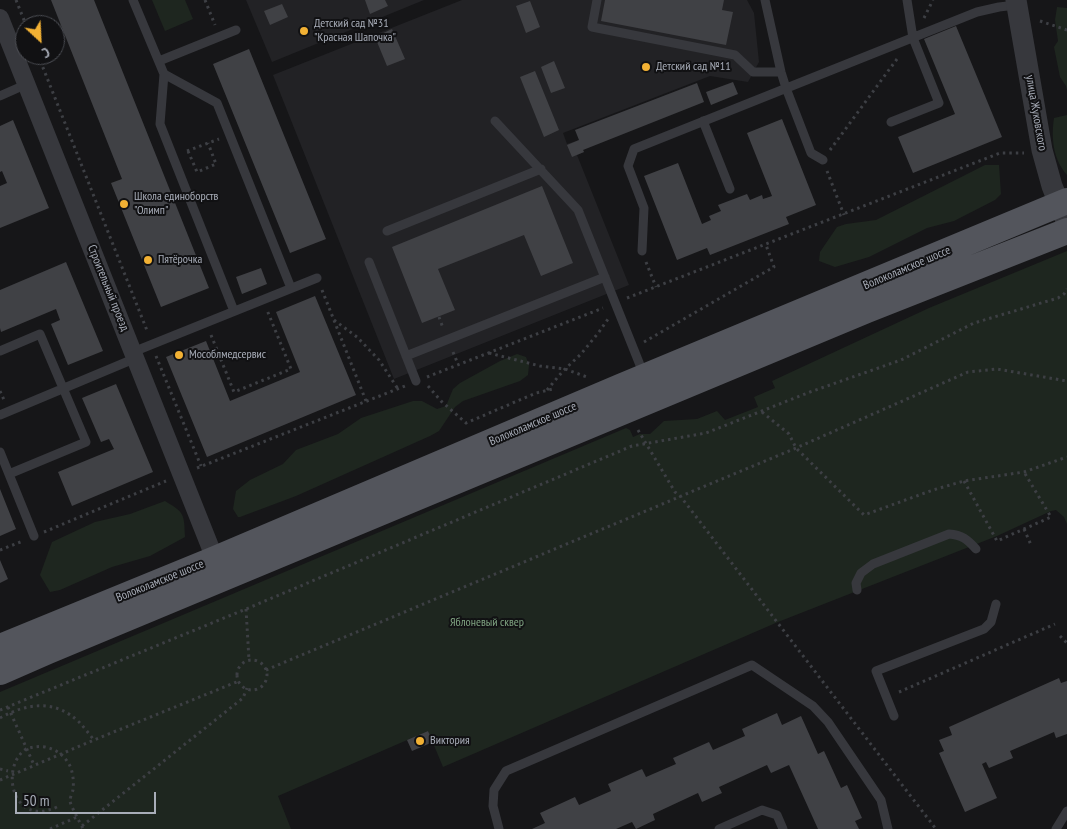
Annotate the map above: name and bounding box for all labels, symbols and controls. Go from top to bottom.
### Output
north arrow [15,15,65,65]
place label: Детский сад №31 "Красная Шапочка" [314,17,396,45]
marker: Детский сад №31 "Красная Шапочка" [298,25,310,37]
text: С [39,43,53,62]
place label: Детский сад №11 [656,60,731,74]
marker: Детский сад №11 [640,61,652,73]
street label: улица Жуковского [1022,74,1050,152]
place label: Школа единоборств "Олимп" [134,190,218,218]
marker: Школа единоборств "Олимп" [118,198,130,210]
street label: Строительный проезд [84,243,132,333]
street label: Волоколамское шоссе [861,243,953,293]
place label: Пятёрочка [158,253,202,267]
marker: Пятёрочка [142,254,154,266]
place label: Мособлмедсервис [189,348,266,362]
marker: Мособлмедсервис [173,349,185,361]
street label: Волоколамское шоссе [487,399,579,449]
street label: Волоколамское шоссе [114,557,206,605]
park label: Яблоневый сквер [450,616,524,630]
place label: Виктория [430,734,470,748]
marker: Виктория [414,735,426,747]
scale bar [18,782,159,814]
text: 50 m [23,791,49,810]

